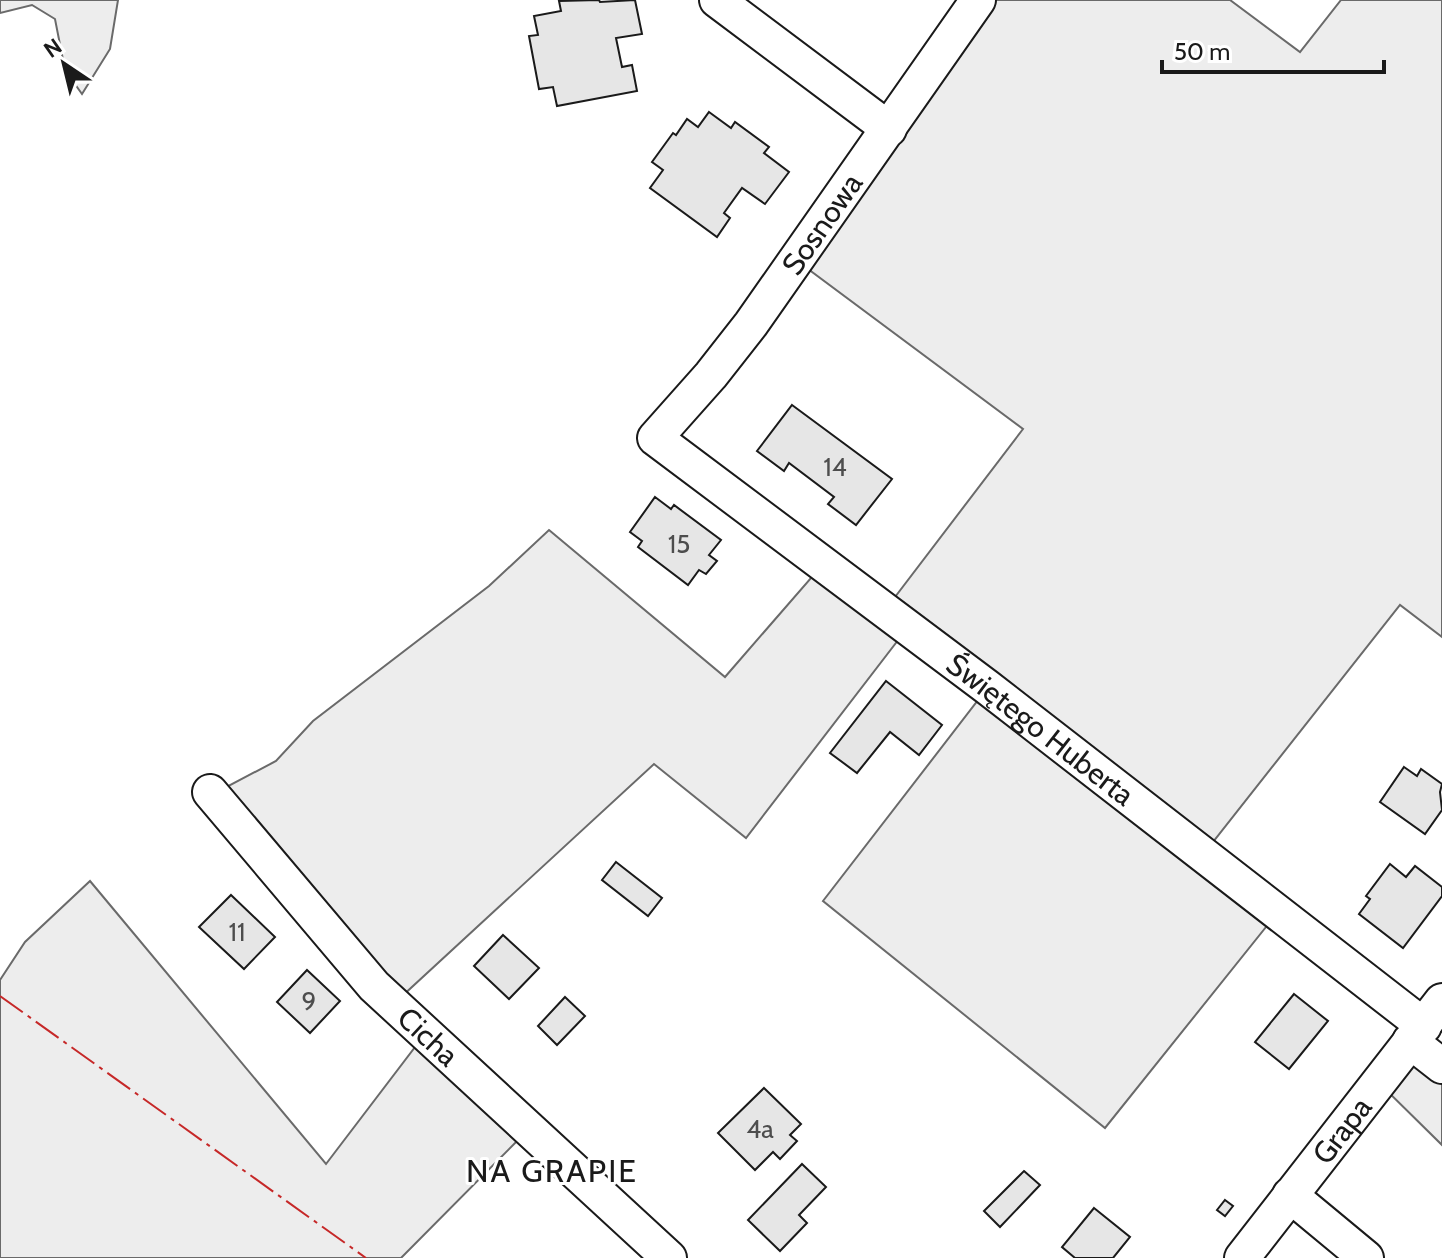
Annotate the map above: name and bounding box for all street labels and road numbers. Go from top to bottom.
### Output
street label: Sosnowa [774,166,871,282]
street label: Świętego Huberta [940,645,1143,813]
street label: Cicha [390,999,467,1074]
street label: Grapa [1304,1089,1379,1171]

